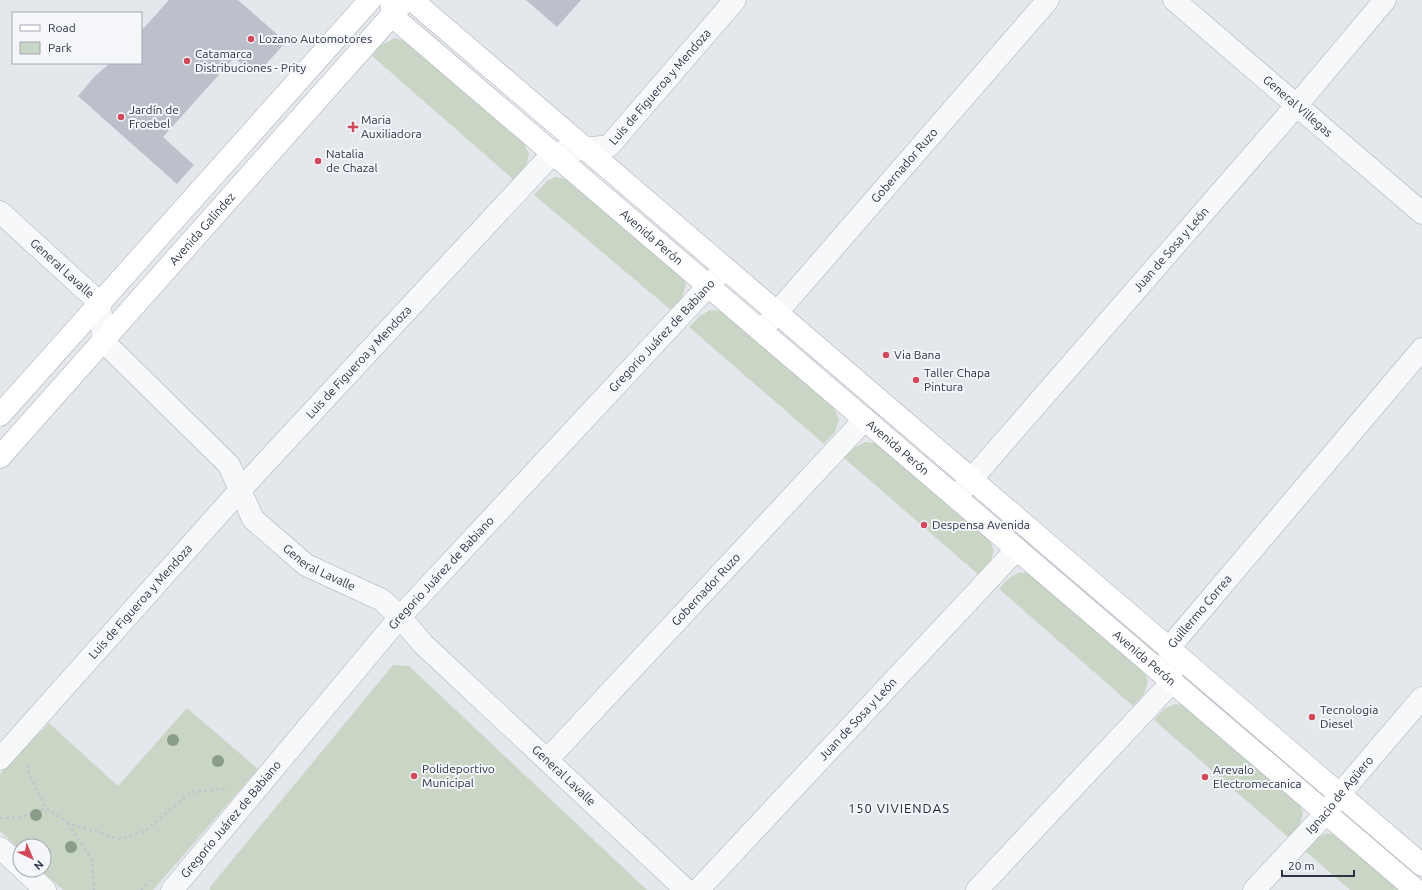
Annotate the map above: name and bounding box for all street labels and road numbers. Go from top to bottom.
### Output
street label: Luis de Figueroa y Mendoza [606,26,713,147]
street label: General Villegas [1261,73,1335,139]
street label: Gobernador Ruzo [868,125,940,205]
street label: Avenida Galíndez [167,189,238,267]
street label: Juan de Sosa y León [1131,204,1211,294]
street label: Avenida Perón [618,207,686,267]
street label: General Lavalle [28,236,97,301]
street label: Gregorio Juárez de Babiano [606,276,717,394]
street label: Luis de Figueroa y Mendoza [303,303,414,421]
street label: Avenida Perón [864,417,932,478]
street label: Gregorio Juárez de Babiano [386,514,496,632]
street label: General Lavalle [281,541,358,593]
street label: Luis de Figueroa y Mendoza [86,542,194,661]
street label: Gobernador Ruzo [669,550,742,628]
street label: Guillermo Correa [1165,572,1234,650]
street label: Avenida Perón [1111,627,1178,688]
street label: Juan de Sosa y León [816,675,899,763]
street label: General Lavalle [530,743,598,808]
street label: Ignacio de Agüero [1303,753,1376,836]
street label: Gregorio Juárez de Babiano [178,758,283,880]

